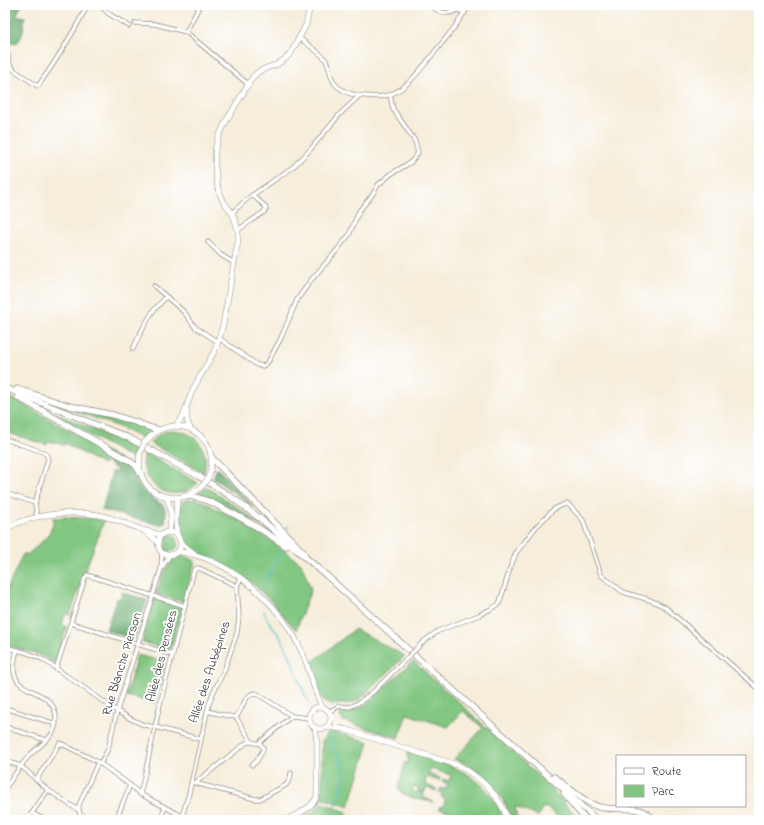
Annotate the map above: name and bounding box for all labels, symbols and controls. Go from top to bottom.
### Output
street label: Allée des Pensées [141,608,183,704]
street label: Rue Blanche Pierson [97,610,147,718]
street label: Allée des Aubépines [184,618,236,726]
legend [616,755,746,807]
text: Route [652,763,682,781]
text: Parc [652,783,674,801]

